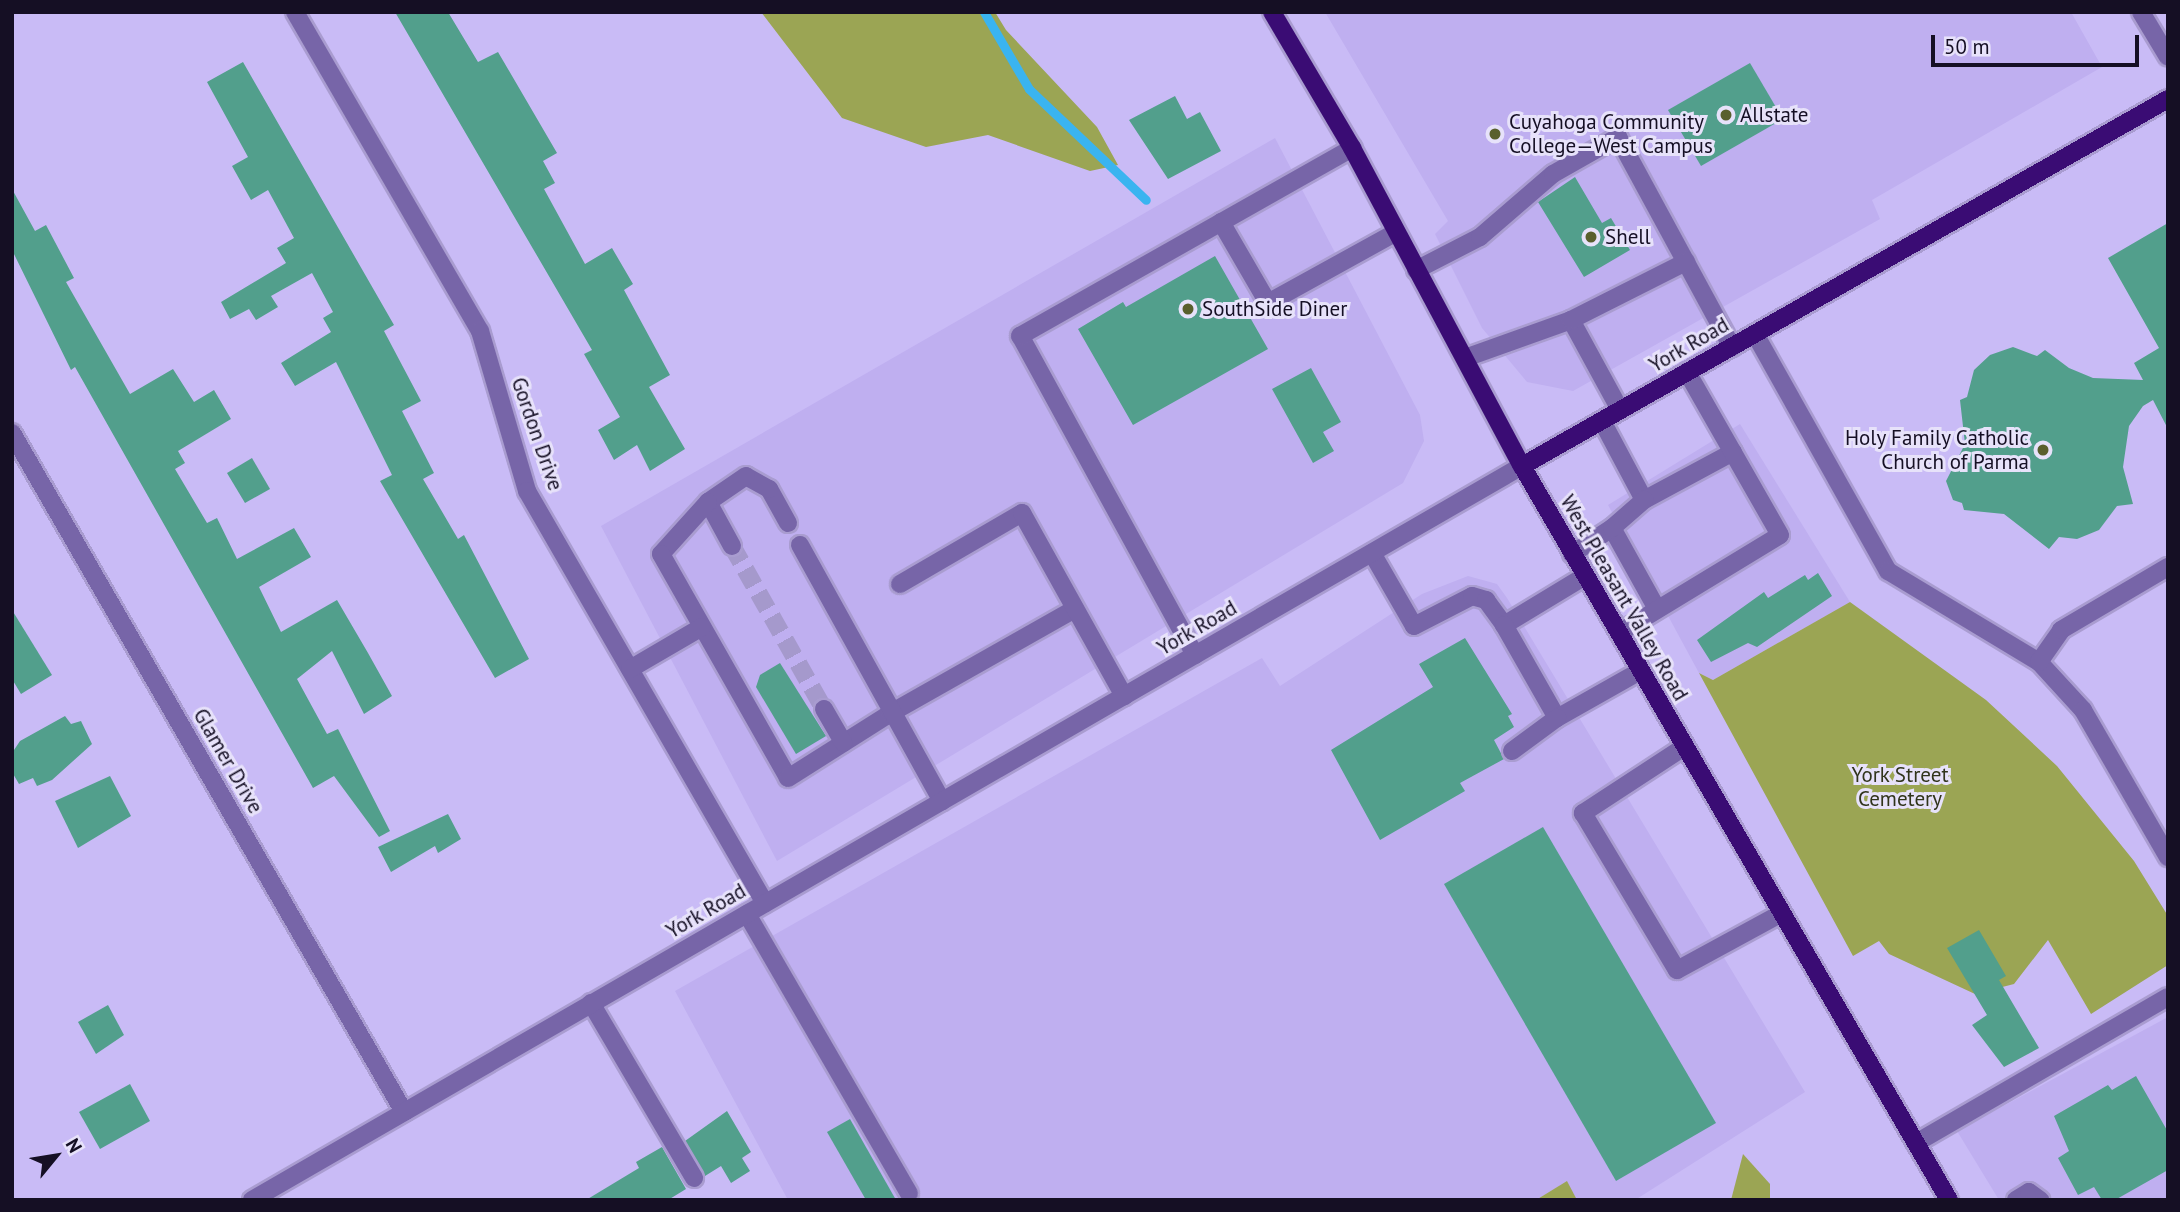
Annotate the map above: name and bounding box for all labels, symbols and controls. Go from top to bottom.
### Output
scale bar [1935,21,2143,65]
text: 50 m [1944,33,1990,60]
place label: Allstate [1740,102,1808,128]
marker: Allstate [1718,107,1734,123]
place label: Cuyahoga Community College—West Campus [1509,109,1713,159]
marker: Cuyahoga Community College—West Campus [1487,126,1503,142]
place label: Shell [1605,224,1651,250]
marker: Shell [1583,229,1599,245]
place label: SouthSide Diner [1202,296,1347,322]
marker: SouthSide Diner [1180,301,1196,317]
street label: York Road [1644,312,1734,378]
street label: Gordon Drive [506,374,568,494]
place label: Holy Family Catholic Church of Parma [1843,425,2029,475]
marker: Holy Family Catholic Church of Parma [2035,442,2051,458]
street label: West Pleasant Valley Road [1554,490,1694,706]
street label: York Road [1152,595,1242,661]
street label: Glamer Drive [188,704,268,818]
park label: York Street Cemetery [1851,762,1949,812]
street label: York Road [661,878,751,944]
north arrow [21,1121,91,1191]
text: N [61,1134,88,1157]

